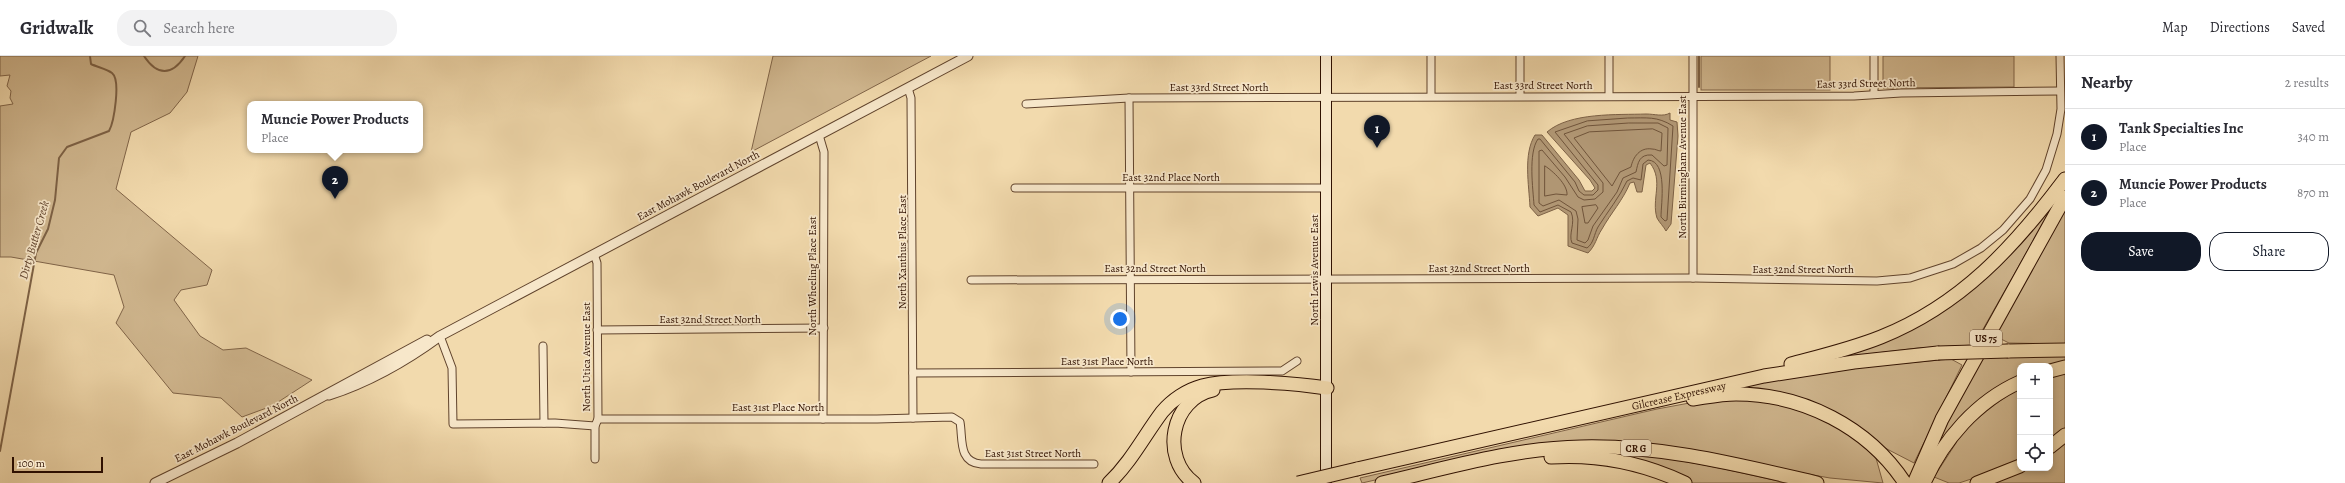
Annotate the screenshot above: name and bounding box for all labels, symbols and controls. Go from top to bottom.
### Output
search box [117,10,397,46]
text: Gridwalk [20,15,93,41]
icon: search [131,17,153,39]
text: Search here [163,18,235,38]
text: Map [2162,18,2188,37]
text: Directions [2210,18,2270,37]
text: Saved [2292,18,2325,37]
text: Nearby [2081,71,2132,94]
text: 2 results [2285,74,2329,91]
street label: East 33rd Street North [1816,75,1916,92]
street label: East 33rd Street North [1493,78,1593,93]
street label: East 33rd Street North [1169,80,1269,95]
street label: North Birmingham Avenue East [1675,95,1690,239]
popup [247,101,423,153]
text: Muncie Power Products [261,109,409,129]
pin: 1 [1364,115,1390,148]
text: Tank Specialties Inc [2119,118,2243,138]
text: 1 [2092,128,2096,145]
text: 340 m [2297,128,2329,145]
text: Place [261,129,289,146]
text: Place [2119,138,2147,155]
street label: East Mohawk Boulevard North [634,147,762,224]
pin: 2 [322,166,348,199]
street label: East 32nd Place North [1122,170,1220,185]
text: Muncie Power Products [2119,174,2267,194]
text: 2 [2091,184,2097,201]
text: 870 m [2297,184,2329,201]
street label: North Xanthus Place East [895,194,910,309]
text: Place [2119,194,2147,211]
water label: Dirty Butter Creek [15,198,53,281]
street label: North Lewis Avenue East [1307,214,1322,326]
street label: North Wheeling Place East [805,216,820,336]
button: Save [2081,232,2201,271]
button: Share [2209,232,2329,271]
street label: East 32nd Street North [1104,261,1206,276]
street label: East 32nd Street North [1428,261,1530,276]
street label: East 32nd Street North [1752,262,1854,277]
street label: North Utica Avenue East [579,302,594,412]
your location [1110,309,1130,329]
street label: East 32nd Street North [659,312,761,327]
road number: US 75 [1970,330,2002,346]
street label: East 31st Place North [1061,354,1153,369]
map controls [2017,363,2053,471]
button: + [2017,363,2053,399]
street label: Gilcrease Expressway [1630,378,1727,414]
street label: East Mohawk Boulevard North [172,391,301,466]
button: − [2017,399,2053,435]
street label: East 31st Place North [732,400,824,415]
button: locate [2017,435,2053,471]
road number: CR G [1621,440,1651,456]
street label: East 31st Street North [985,446,1081,461]
scale bar [12,455,103,474]
text: 100 m [18,456,45,471]

